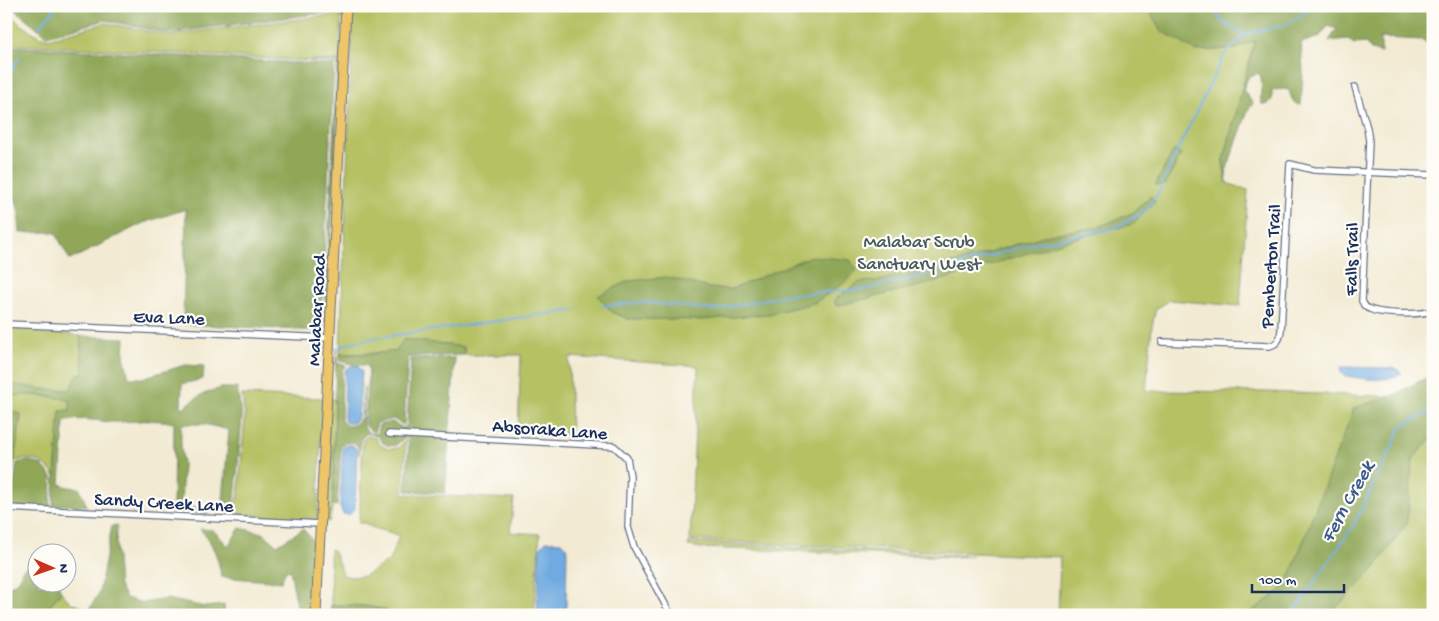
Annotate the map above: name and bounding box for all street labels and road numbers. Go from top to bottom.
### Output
street label: Pemberton Trail [1257,203,1288,330]
street label: Falls Trail [1341,222,1366,297]
street label: Malabar Road [304,252,333,367]
street label: Eva Lane [133,307,205,332]
street label: Absoraka Lane [491,416,608,447]
street label: Sandy Creek Lane [94,489,234,520]

